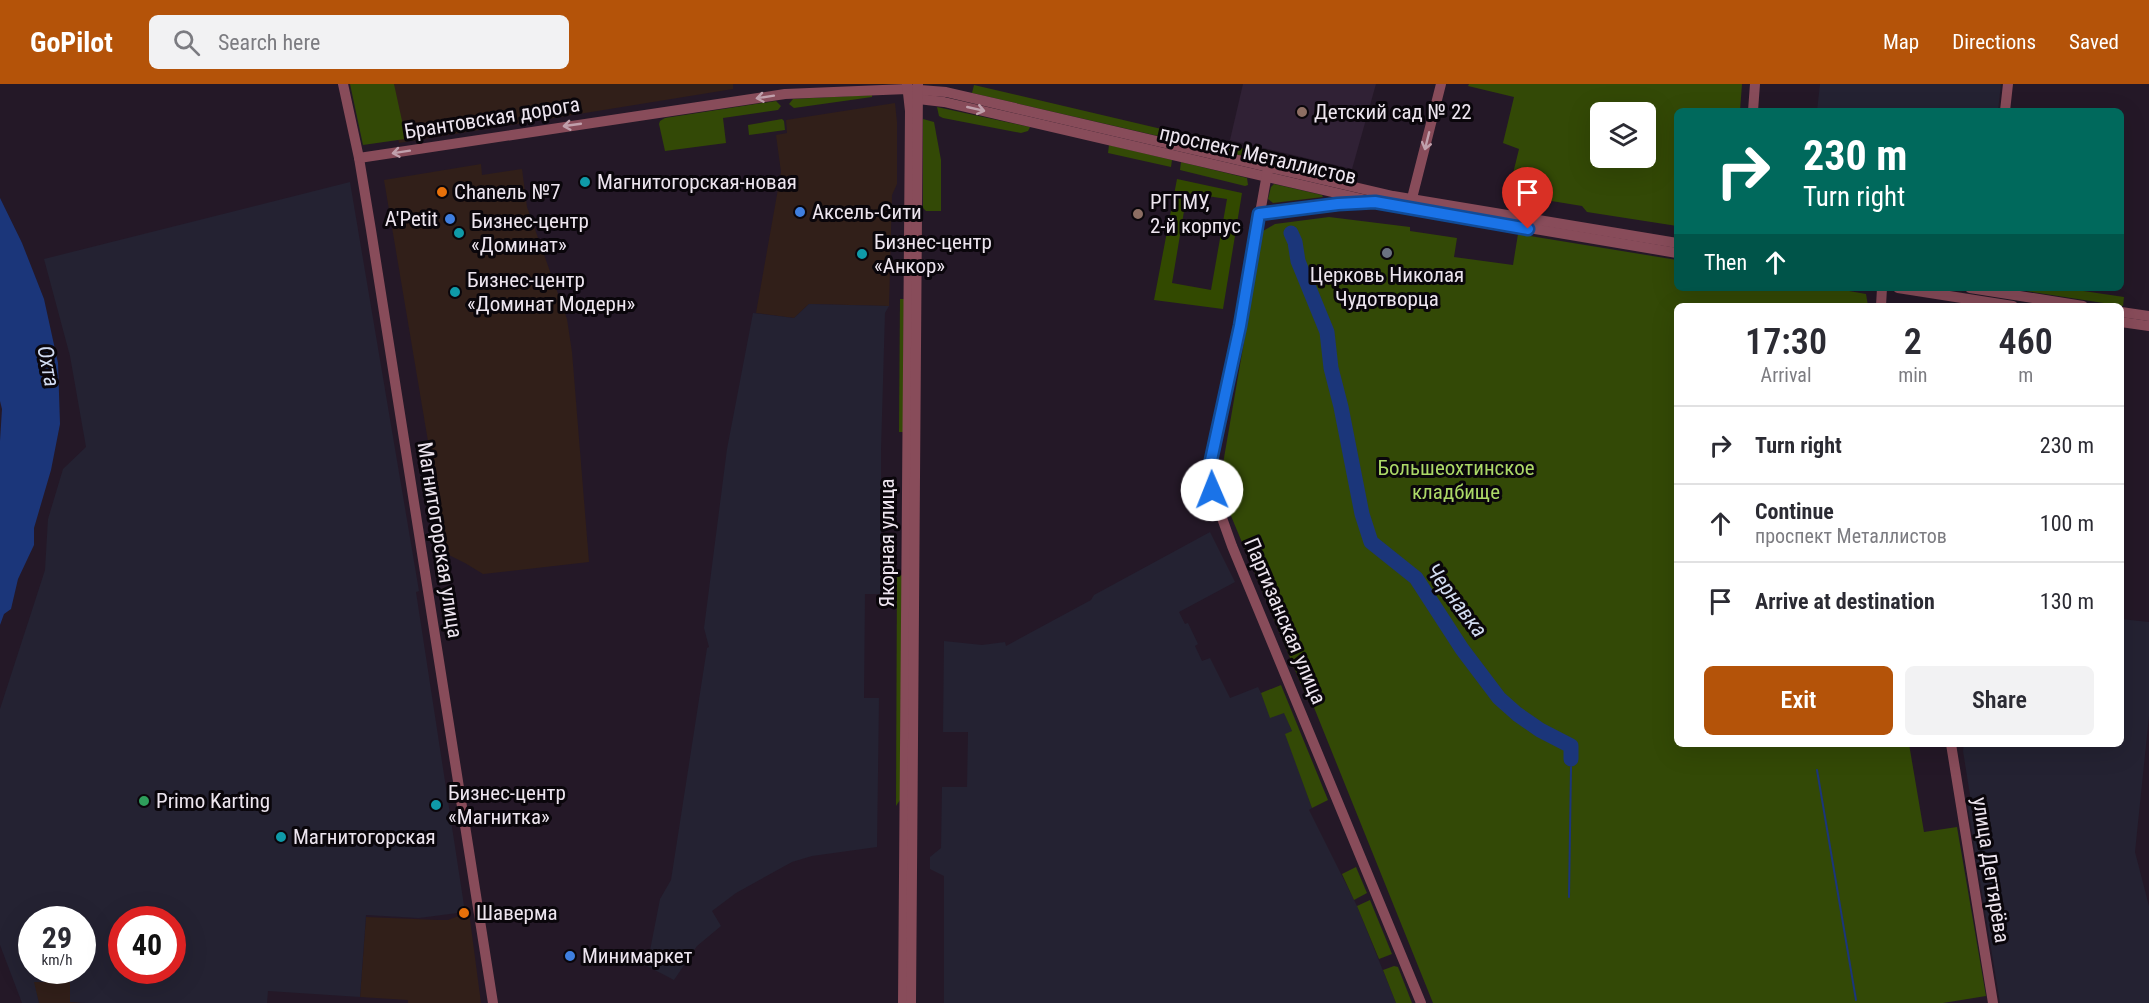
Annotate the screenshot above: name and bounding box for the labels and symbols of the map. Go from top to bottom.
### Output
street label: Брантовская дорога [402,92,582,144]
one-way arrow [756,92,776,103]
place label: Детский сад № 22 [1314,100,1472,124]
one-way arrow [966,104,985,116]
marker: Детский сад № 22 [1295,105,1309,119]
one-way arrow [563,120,583,131]
street label: проспект Металлистов [1157,121,1359,189]
one-way arrow [1420,131,1432,150]
one-way arrow [392,146,411,157]
pin [1502,167,1553,229]
place label: Магнитогорская-новая [597,170,797,194]
marker: Магнитогорская-новая [578,175,592,189]
place label: Chaneль №7 [454,180,561,204]
marker: Chaneль №7 [435,185,449,199]
place label: РГГМУ, 2-й корпус [1150,190,1241,238]
place label: Аксель-Сити [812,200,922,224]
marker: Аксель-Сити [793,205,807,219]
place label: A'Petit [385,207,438,231]
marker: РГГМУ, 2-й корпус [1131,207,1145,221]
place label: Бизнес-центр «Доминат» [471,209,589,257]
marker: A'Petit [443,212,457,226]
marker: Бизнес-центр «Доминат» [452,226,466,240]
place label: Бизнес-центр «Анкор» [874,230,992,278]
marker: Церковь Николая Чудотворца [1380,246,1394,260]
marker: Бизнес-центр «Анкор» [855,247,869,261]
place label: Церковь Николая Чудотворца [1310,263,1464,311]
place label: Бизнес-центр «Доминат Модерн» [467,268,636,316]
marker: Бизнес-центр «Доминат Модерн» [448,285,462,299]
water label: Охта [32,343,65,389]
street label: Магнитогорская улица [413,440,467,640]
park label: Большеохтинское кладбище [1377,456,1535,504]
position arrow [1180,458,1244,522]
street label: Якорная улица [875,478,899,608]
street label: Партизанская улица [1239,534,1331,708]
water label: Чернавка [1421,559,1492,642]
place label: Бизнес-центр «Магнитка» [448,781,566,829]
place label: Primo Karting [156,789,270,813]
marker: Primo Karting [137,794,151,808]
street label: улица Дегтярёва [1968,796,2014,944]
marker: Бизнес-центр «Магнитка» [429,798,443,812]
place label: Магнитогорская [293,825,436,849]
marker: Магнитогорская [274,830,288,844]
place label: Шаверма [476,901,558,925]
speed limit sign: 40 [108,906,186,984]
marker: Шаверма [457,906,471,920]
place label: Минимаркет [582,944,693,968]
marker: Минимаркет [563,949,577,963]

